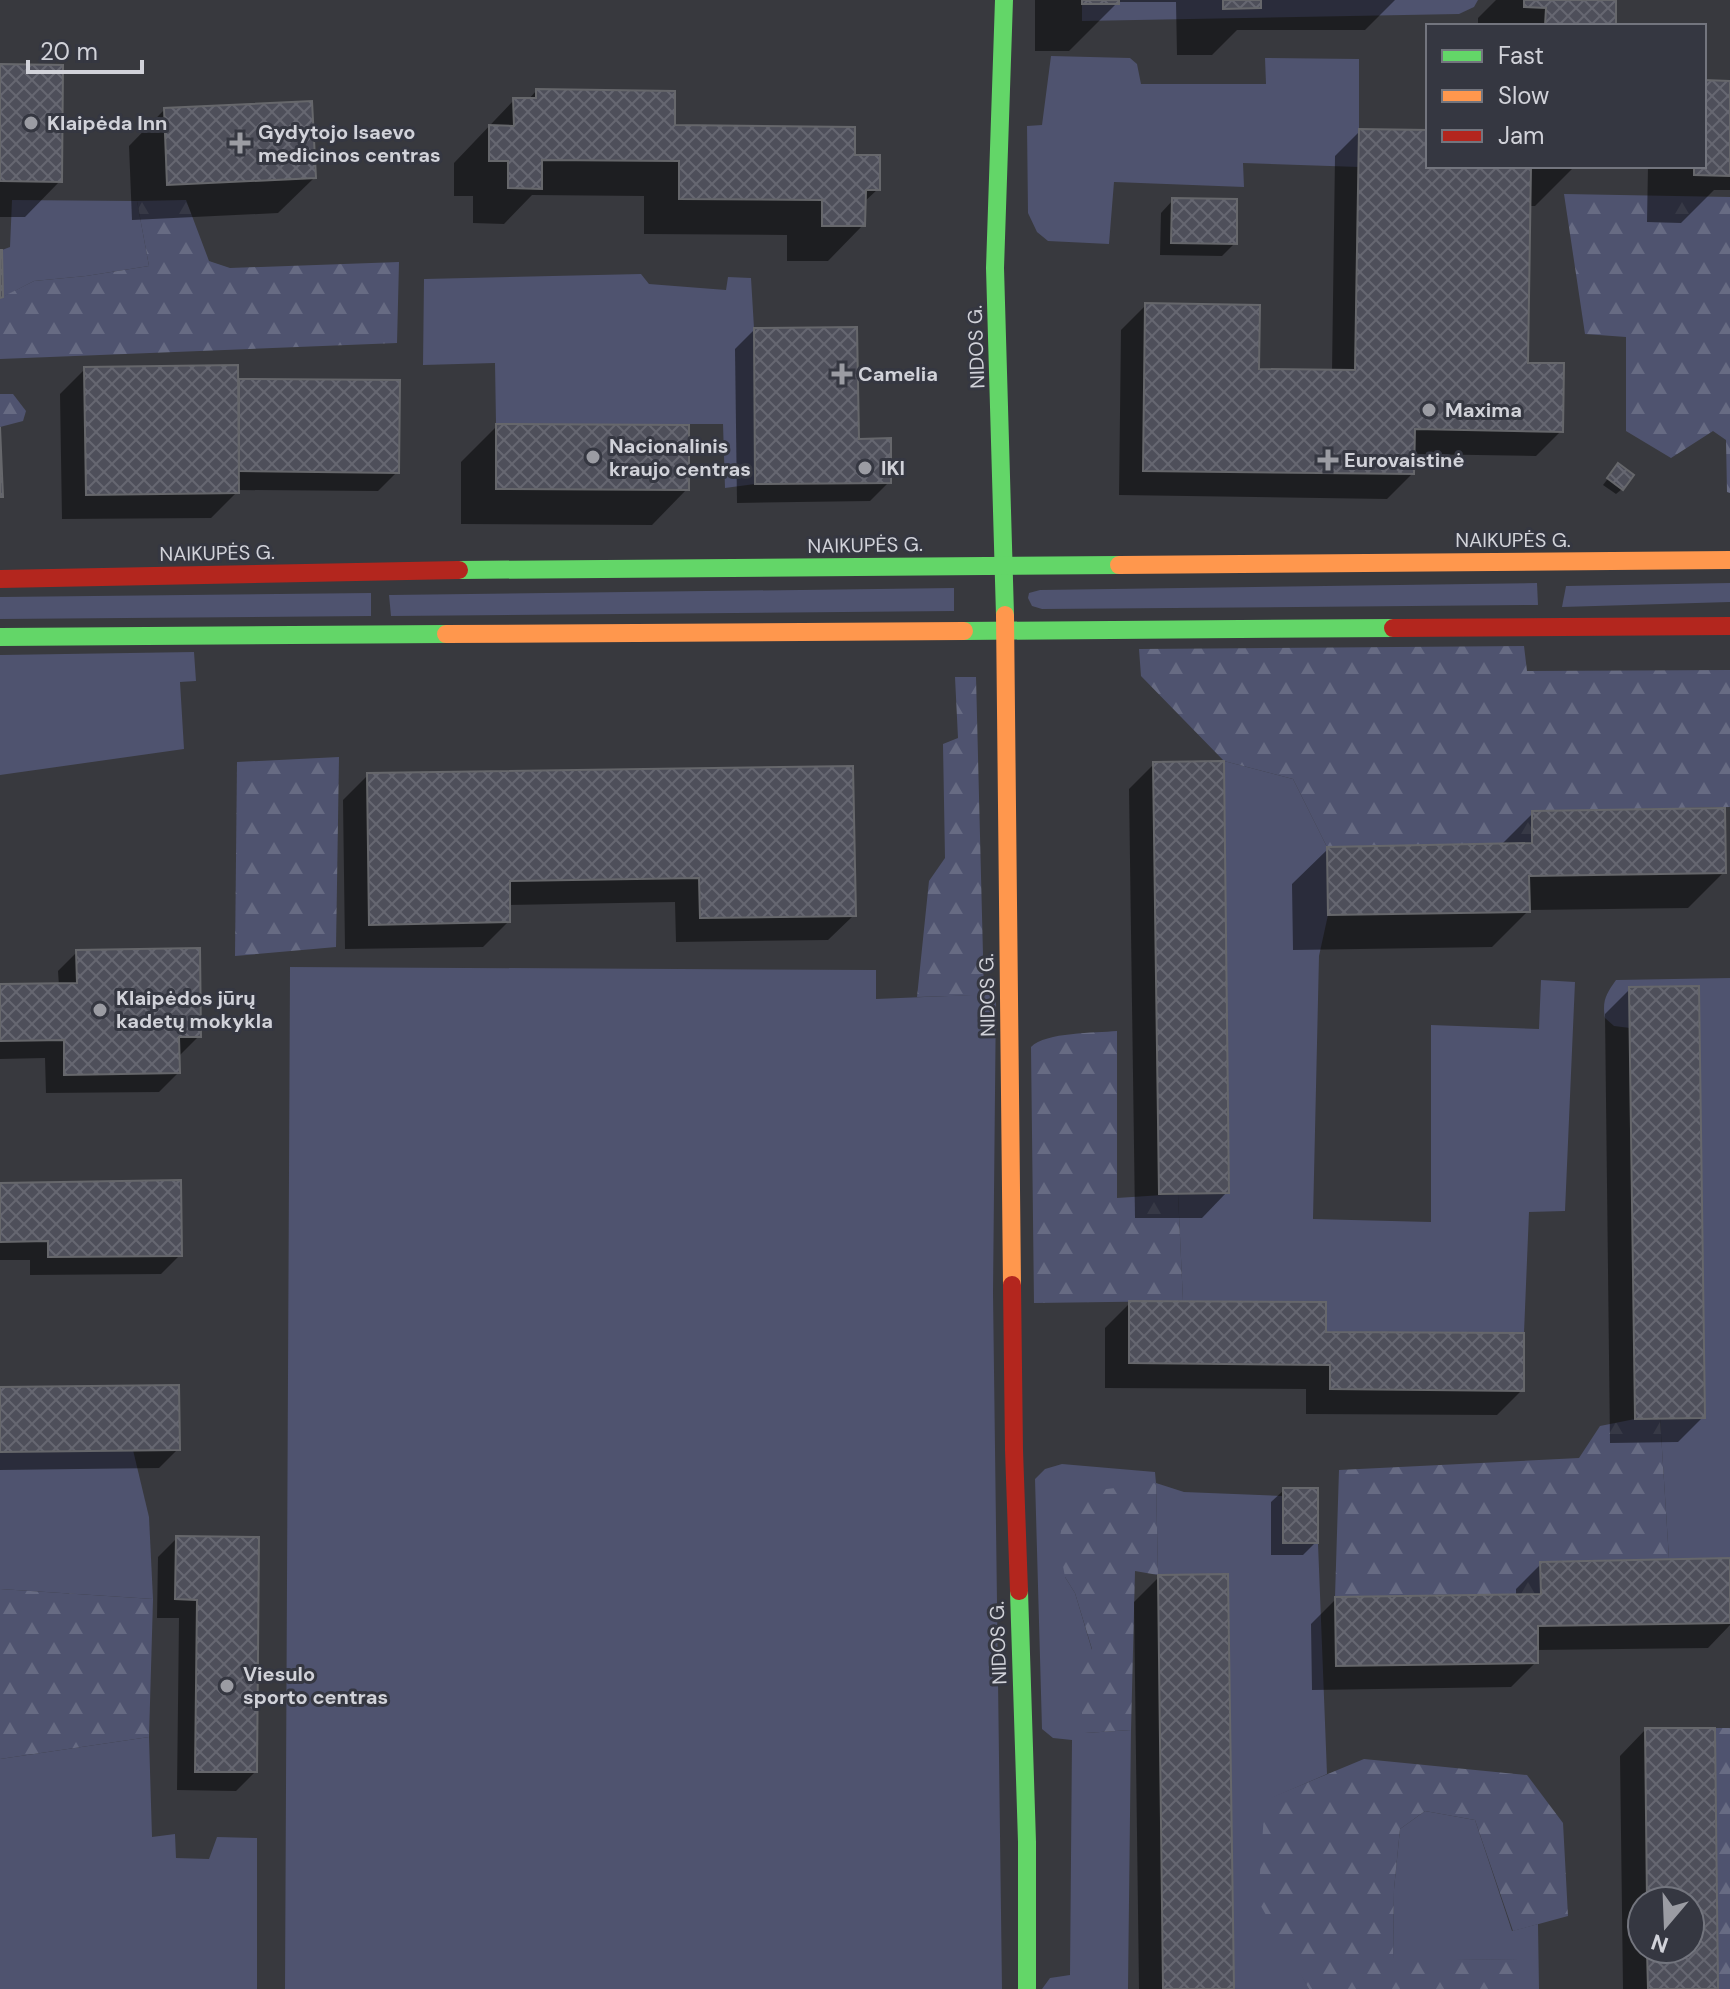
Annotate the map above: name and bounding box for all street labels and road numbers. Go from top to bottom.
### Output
street label: NIDOS G. [962,305,990,389]
street label: NAIKUPĖS G. [1455,527,1571,553]
street label: NAIKUPĖS G. [807,531,923,559]
street label: NAIKUPĖS G. [159,539,275,567]
street label: NIDOS G. [973,953,1001,1037]
street label: NIDOS G. [984,1601,1012,1685]

